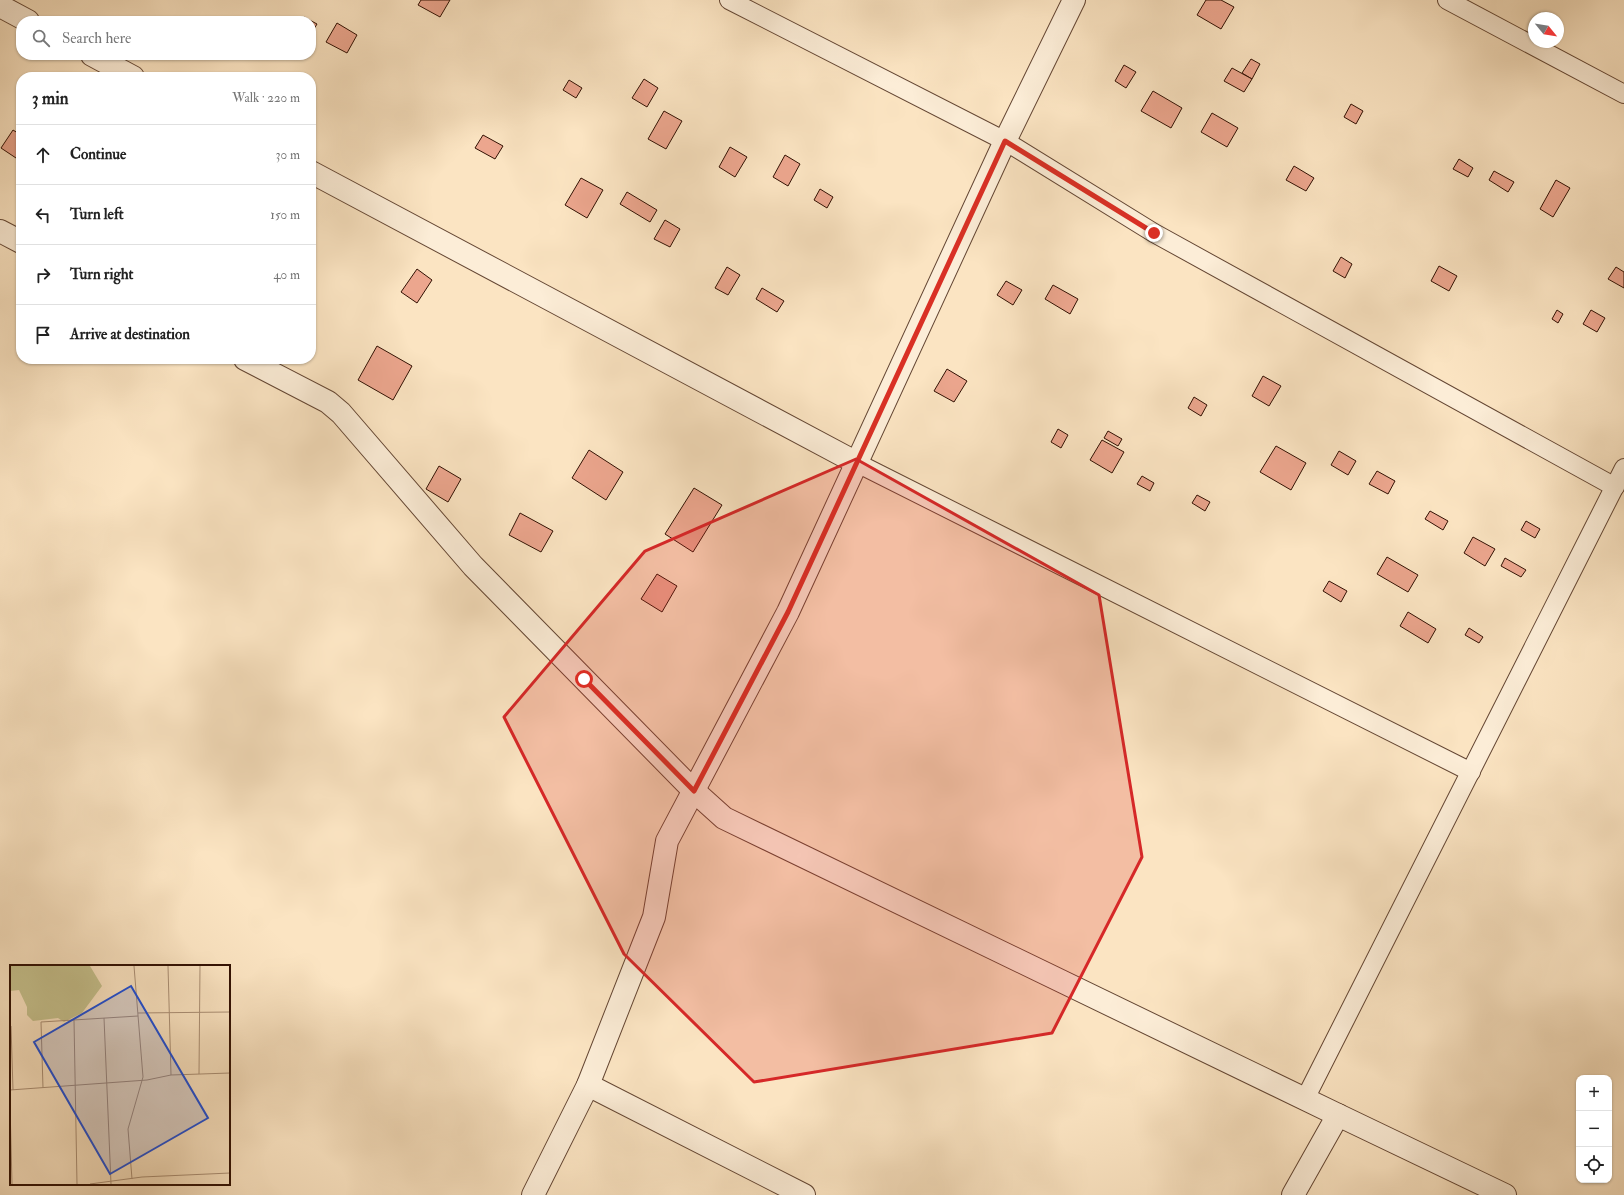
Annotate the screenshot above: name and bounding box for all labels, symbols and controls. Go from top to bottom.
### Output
north arrow [1528,12,1564,48]
search box [16,16,316,60]
icon: search [30,27,52,49]
text: Search here [62,29,131,48]
text: 3 min [32,88,69,109]
text: Walk · 220 m [232,90,300,106]
icon: ahead [32,144,54,166]
text: Continue [70,145,126,164]
text: 30 m [276,147,300,163]
icon: left [32,204,54,226]
text: Turn left [70,205,124,224]
text: 150 m [270,207,300,223]
route end [1145,224,1163,242]
icon: right [32,264,54,286]
text: Turn right [70,265,133,284]
text: 40 m [274,267,300,283]
icon: arrive [32,324,54,346]
text: Arrive at destination [70,325,190,344]
route start [575,670,593,688]
inset map [10,965,230,1185]
map controls [1576,1075,1612,1183]
button: + [1576,1075,1612,1111]
button: − [1576,1111,1612,1147]
button: locate [1576,1147,1612,1183]

